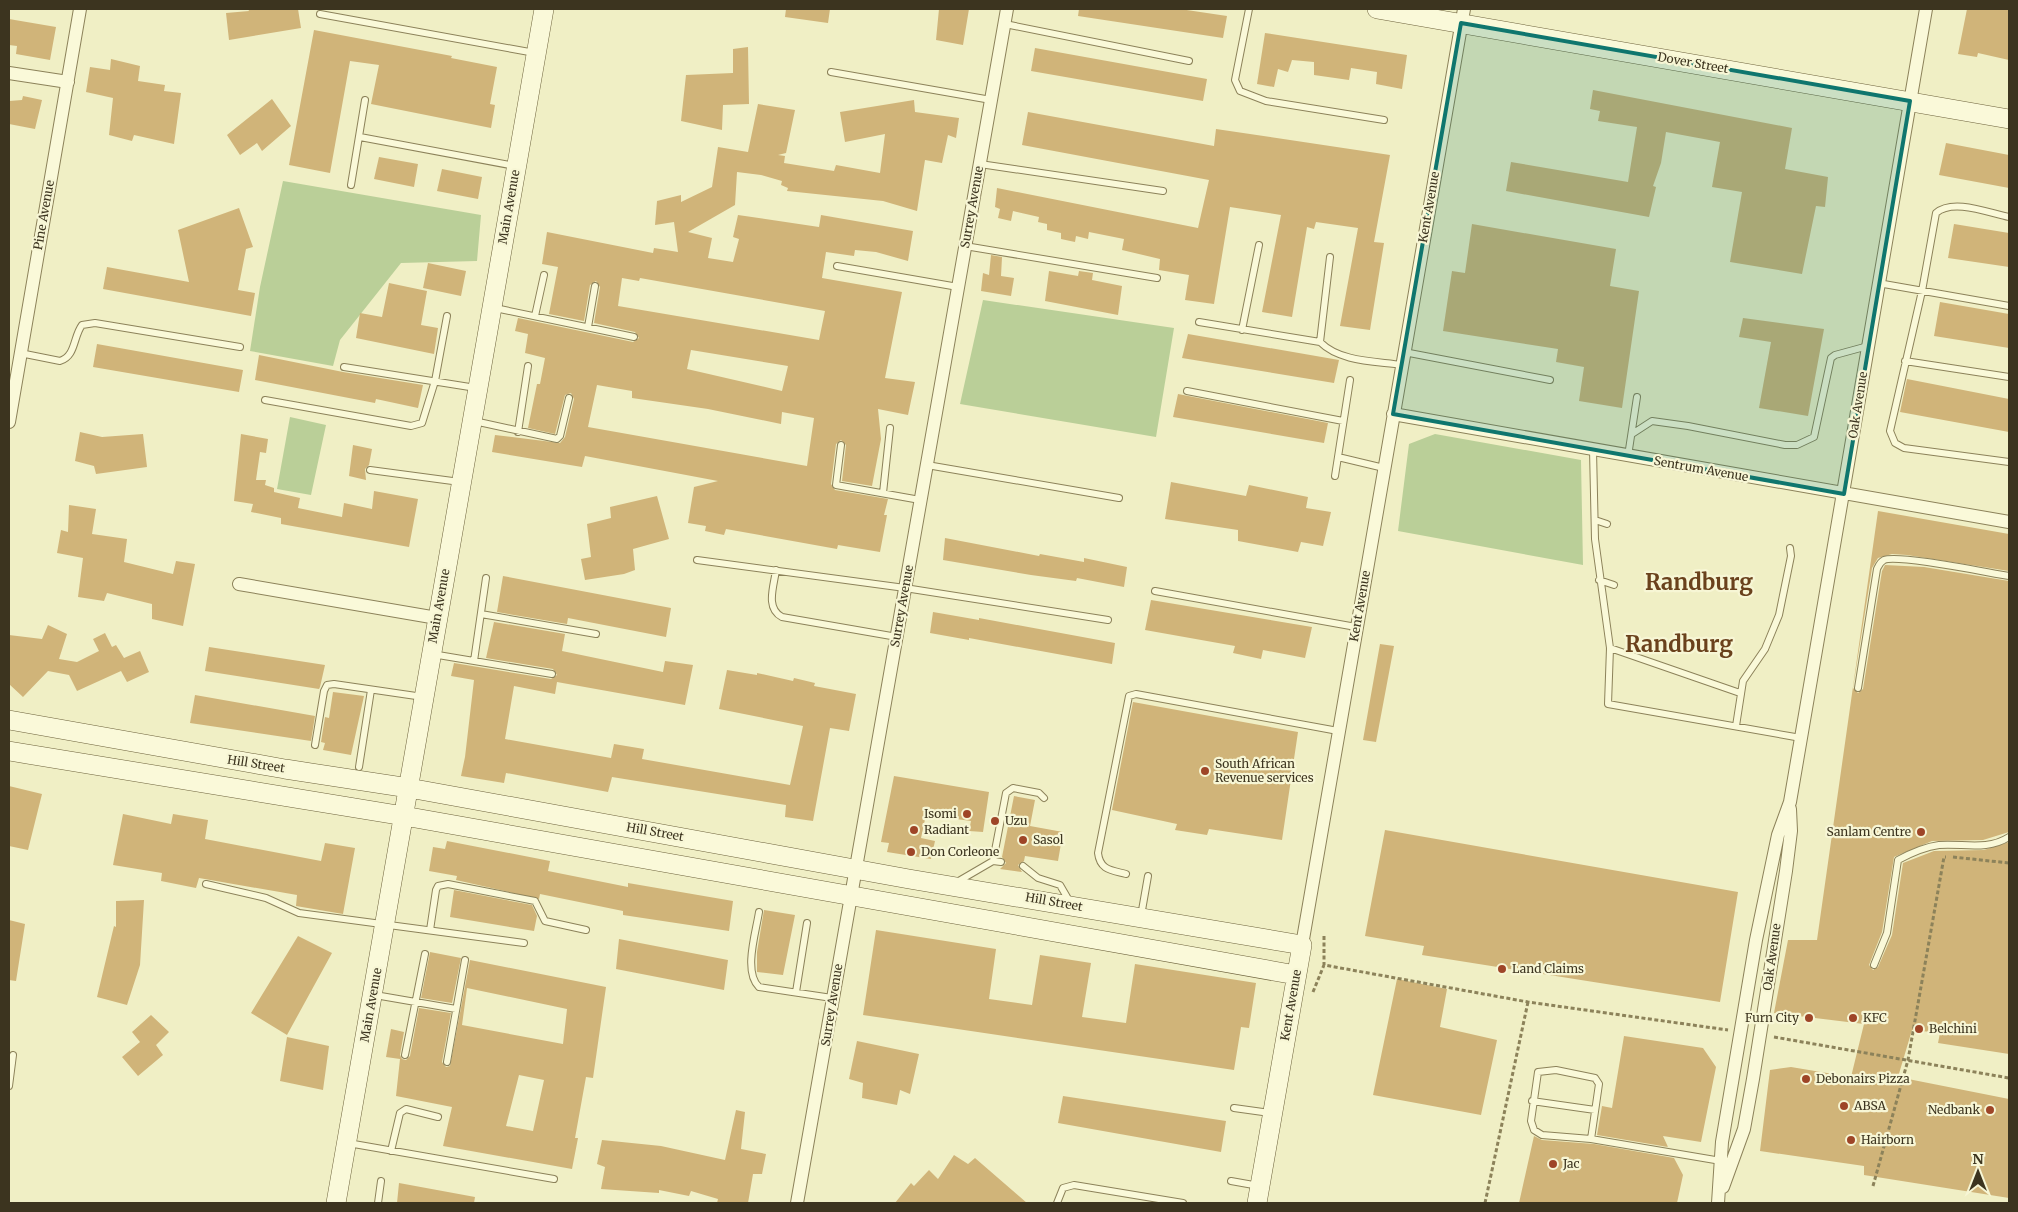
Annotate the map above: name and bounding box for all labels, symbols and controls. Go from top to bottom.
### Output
street label: Dover Street [1656,49,1730,76]
street label: Surrey Avenue [957,165,986,249]
street label: Main Avenue [495,169,522,245]
street label: Kent Avenue [1415,170,1442,244]
street label: Pine Avenue [30,179,57,251]
street label: Oak Avenue [1845,370,1870,440]
street label: Sentrum Avenue [1653,453,1750,484]
street label: Surrey Avenue [887,564,916,648]
street label: Main Avenue [425,568,452,644]
district label: Randburg [1645,568,1753,596]
street label: Kent Avenue [1346,569,1373,643]
district label: Randburg [1625,630,1733,658]
street label: Hill Street [226,752,286,776]
place label: South African Revenue services [1215,756,1314,785]
marker: South African Revenue services [1199,765,1211,777]
place label: Isomi [924,806,957,821]
marker: Isomi [961,808,973,820]
place label: Uzu [1005,813,1028,828]
marker: Uzu [989,815,1001,827]
street label: Hill Street [625,819,685,844]
place label: Radiant [924,822,969,837]
marker: Radiant [908,824,920,836]
place label: Sanlam Centre [1827,824,1911,839]
marker: Sanlam Centre [1915,826,1927,838]
place label: Sasol [1033,832,1064,847]
marker: Sasol [1017,834,1029,846]
place label: Don Corleone [921,844,999,859]
marker: Don Corleone [905,846,917,858]
street label: Hill Street [1024,889,1084,914]
street label: Oak Avenue [1759,922,1784,991]
place label: Land Claims [1512,961,1584,976]
street label: Surrey Avenue [818,963,845,1047]
marker: Land Claims [1496,963,1508,975]
street label: Main Avenue [357,967,384,1043]
street label: Kent Avenue [1277,968,1304,1042]
place label: Furn City [1745,1010,1799,1025]
place label: KFC [1863,1010,1887,1025]
marker: Furn City [1803,1012,1815,1024]
marker: KFC [1847,1012,1859,1024]
place label: Belchini [1929,1021,1977,1036]
marker: Belchini [1913,1023,1925,1035]
place label: Debonairs Pizza [1816,1071,1910,1086]
marker: Debonairs Pizza [1800,1073,1812,1085]
place label: ABSA [1853,1098,1887,1113]
marker: ABSA [1838,1100,1850,1112]
place label: Nedbank [1928,1102,1980,1117]
marker: Nedbank [1984,1104,1996,1116]
place label: Hairborn [1861,1132,1914,1147]
marker: Hairborn [1845,1134,1857,1146]
north arrow [1953,1147,2003,1197]
text: N [1972,1150,1984,1168]
place label: Jac [1562,1156,1580,1171]
marker: Jac [1547,1158,1559,1170]

